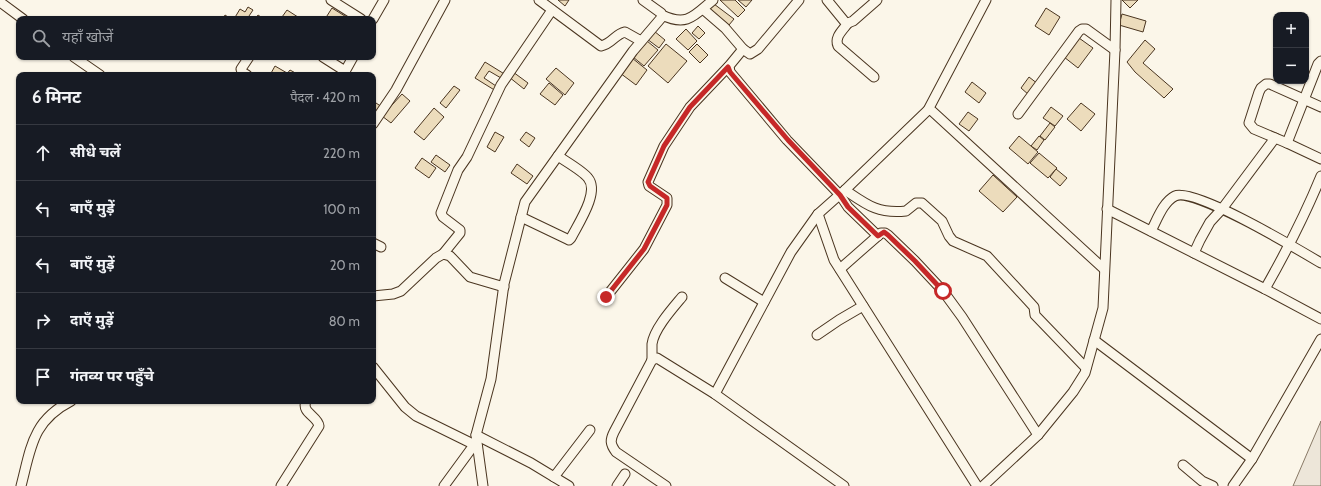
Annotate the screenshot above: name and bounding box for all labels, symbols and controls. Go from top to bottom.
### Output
map controls [1273,12,1309,84]
button: + [1273,12,1309,48]
search box [16,16,376,60]
icon: search [30,27,52,49]
text: यहाँ खोजें [62,28,113,46]
button: − [1273,48,1309,84]
text: 6 मिनट [32,87,81,107]
text: पैदल · 420 m [290,89,360,105]
icon: ahead [32,142,54,164]
text: सीधे चलें [70,143,121,161]
text: 220 m [323,145,360,161]
icon: left [32,198,54,220]
text: बाएँ मुड़ें [70,199,115,217]
text: 100 m [323,201,360,217]
icon: left [32,254,54,276]
text: बाएँ मुड़ें [70,255,115,273]
text: 20 m [330,257,360,273]
route start [934,282,952,300]
route end [597,288,615,306]
icon: right [32,310,54,332]
text: दाएँ मुड़ें [70,311,114,329]
text: 80 m [329,313,360,329]
icon: arrive [32,366,54,388]
text: गंतव्य पर पहुँचे [70,367,154,385]

